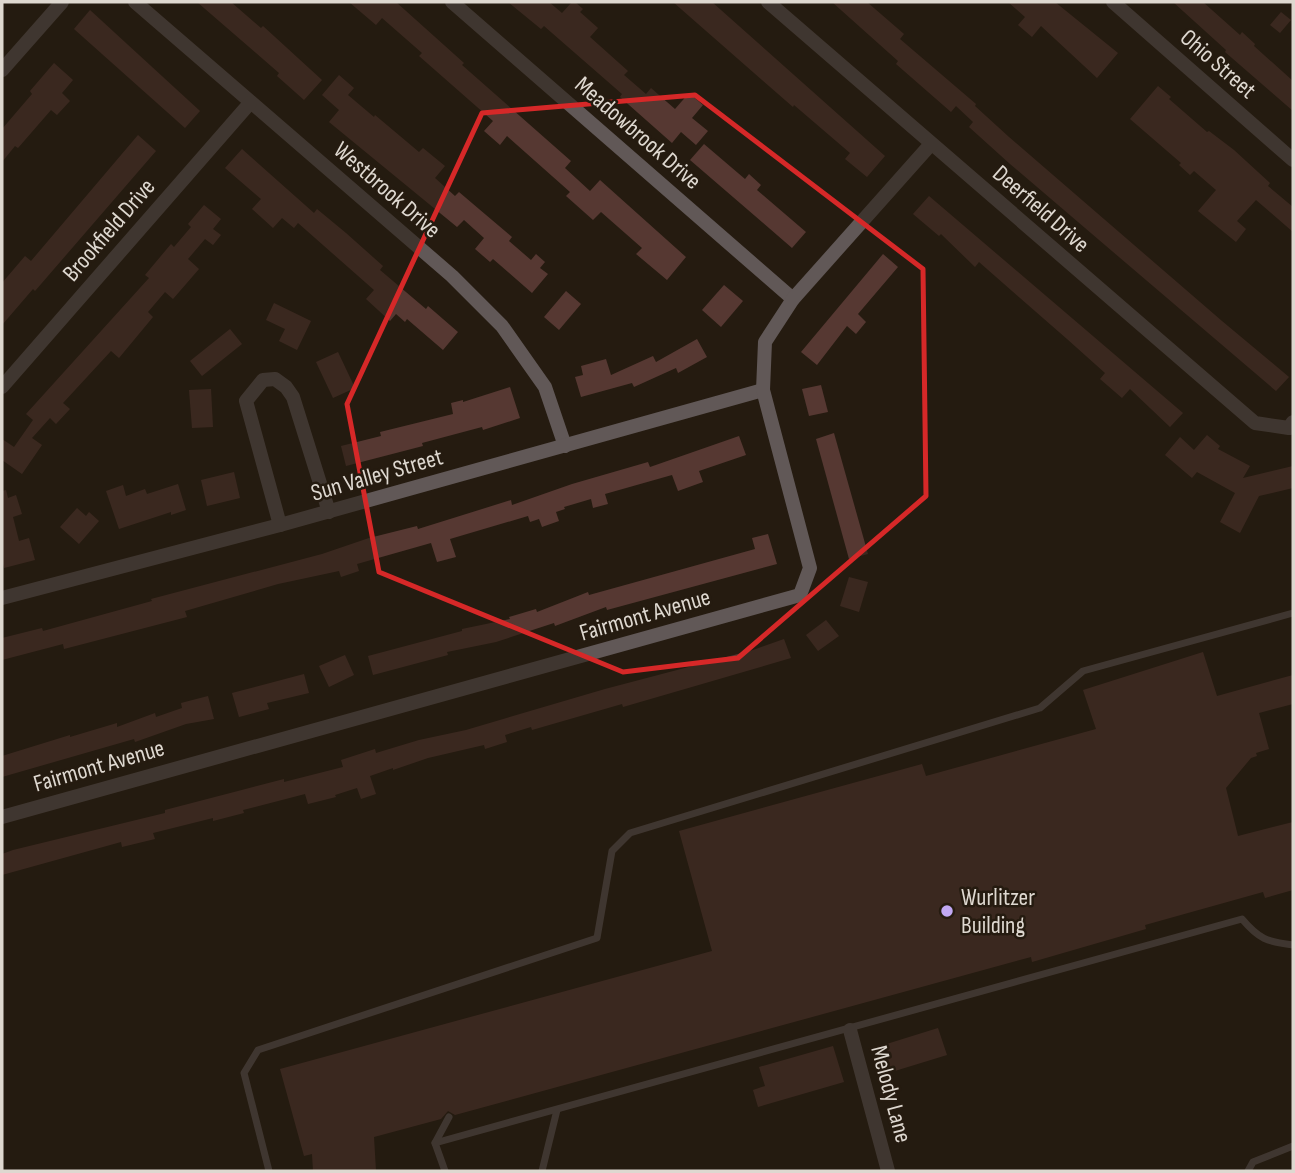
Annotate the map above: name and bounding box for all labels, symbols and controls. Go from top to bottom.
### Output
street label: Ohio Street [1174,23,1262,105]
street label: Meadowbrook Drive [569,70,707,196]
street label: Westbrook Drive [328,136,446,244]
street label: Deerfield Drive [987,159,1095,259]
street label: Brookfield Drive [57,173,161,287]
street label: Sun Valley Street [308,442,446,508]
street label: Fairmont Avenue [576,582,714,648]
street label: Fairmont Avenue [30,733,168,799]
place label: Wurlitzer Building [961,883,1035,940]
marker: Wurlitzer Building [939,903,955,919]
street label: Melody Lane [864,1042,918,1146]

